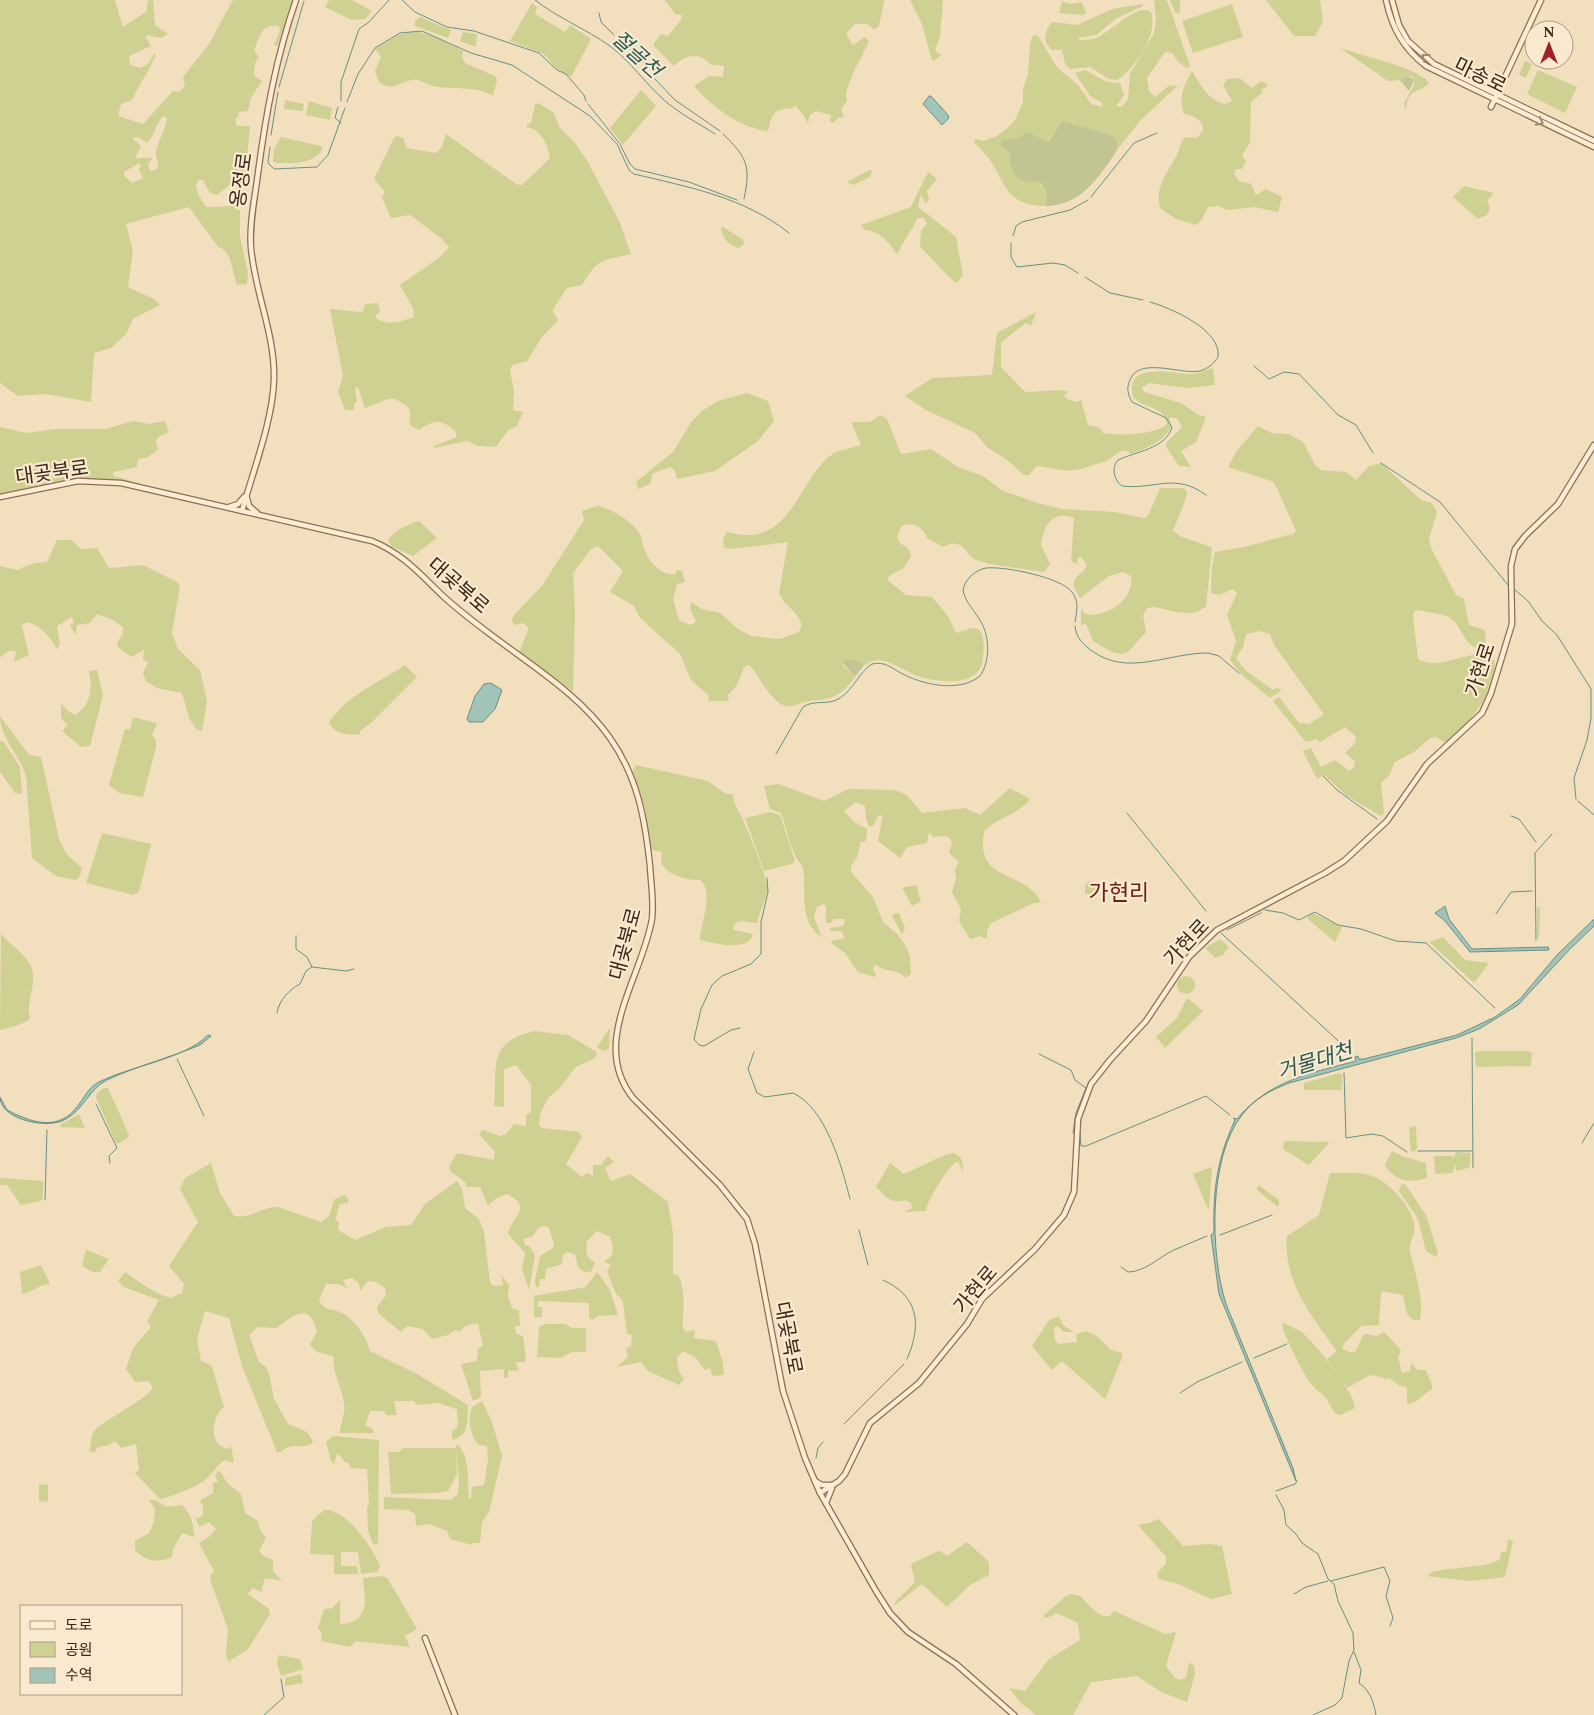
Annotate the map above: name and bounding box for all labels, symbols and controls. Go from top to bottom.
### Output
north arrow [1524,20,1574,70]
text: N [1543,22,1555,43]
water label: 절골천 [604,24,670,88]
street label: 마송로 [1449,50,1511,102]
one-way arrow [1421,54,1431,63]
one-way arrow [1534,116,1543,126]
street label: 옹정로 [223,151,261,209]
street label: 대곶북로 [13,453,91,493]
street label: 대곶북로 [420,551,496,621]
street label: 가현로 [1458,639,1504,701]
district label: 가현리 [1089,877,1149,910]
street label: 대곶북로 [602,905,650,983]
street label: 가현로 [1157,913,1217,973]
water label: 거물대천 [1273,1035,1359,1089]
street label: 가현로 [947,1259,1005,1321]
street label: 대곶북로 [766,1299,810,1377]
legend [20,1605,182,1695]
text: 도로 [65,1614,93,1637]
text: 공원 [65,1639,93,1662]
text: 수역 [65,1664,93,1687]

